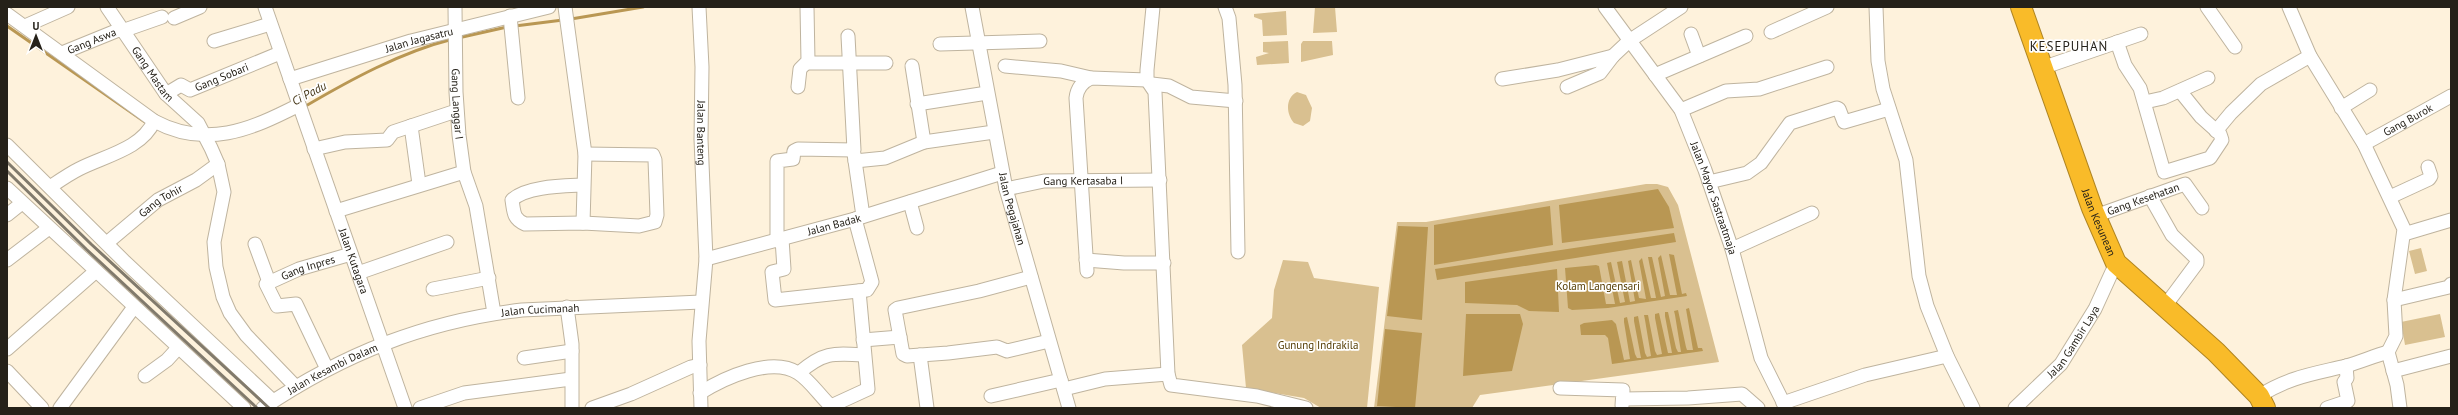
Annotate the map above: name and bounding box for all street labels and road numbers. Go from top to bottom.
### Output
street label: Jalan Jagasatru [382,24,455,56]
street label: Gang Aswa [65,25,118,57]
street label: Gang Mastam [129,44,177,105]
street label: Gang Sobari [193,60,251,94]
street label: Gang Langgar I [449,68,467,140]
street label: Jalan Banteng [694,99,709,166]
street label: Gang Burok [2381,100,2436,139]
street label: Jalan Mayor Sastraatmaja [1687,138,1740,256]
street label: Jalan Pegajahan [996,170,1029,247]
street label: Gang Kertasaba I [1043,173,1123,188]
street label: Gang Kesehatan [2105,180,2181,218]
street label: Gang Tohir [136,181,185,220]
street label: Jalan Kesunean [2078,186,2119,258]
street label: Jalan Badak [805,210,863,239]
street label: Jalan Kutagara [335,225,372,296]
street label: Gang Inpres [279,252,337,283]
street label: Jalan Cucimanah [499,300,580,320]
street label: Jalan Gambir Laya [2043,303,2103,381]
street label: Jalan Kesambi Dalam [284,340,380,398]

